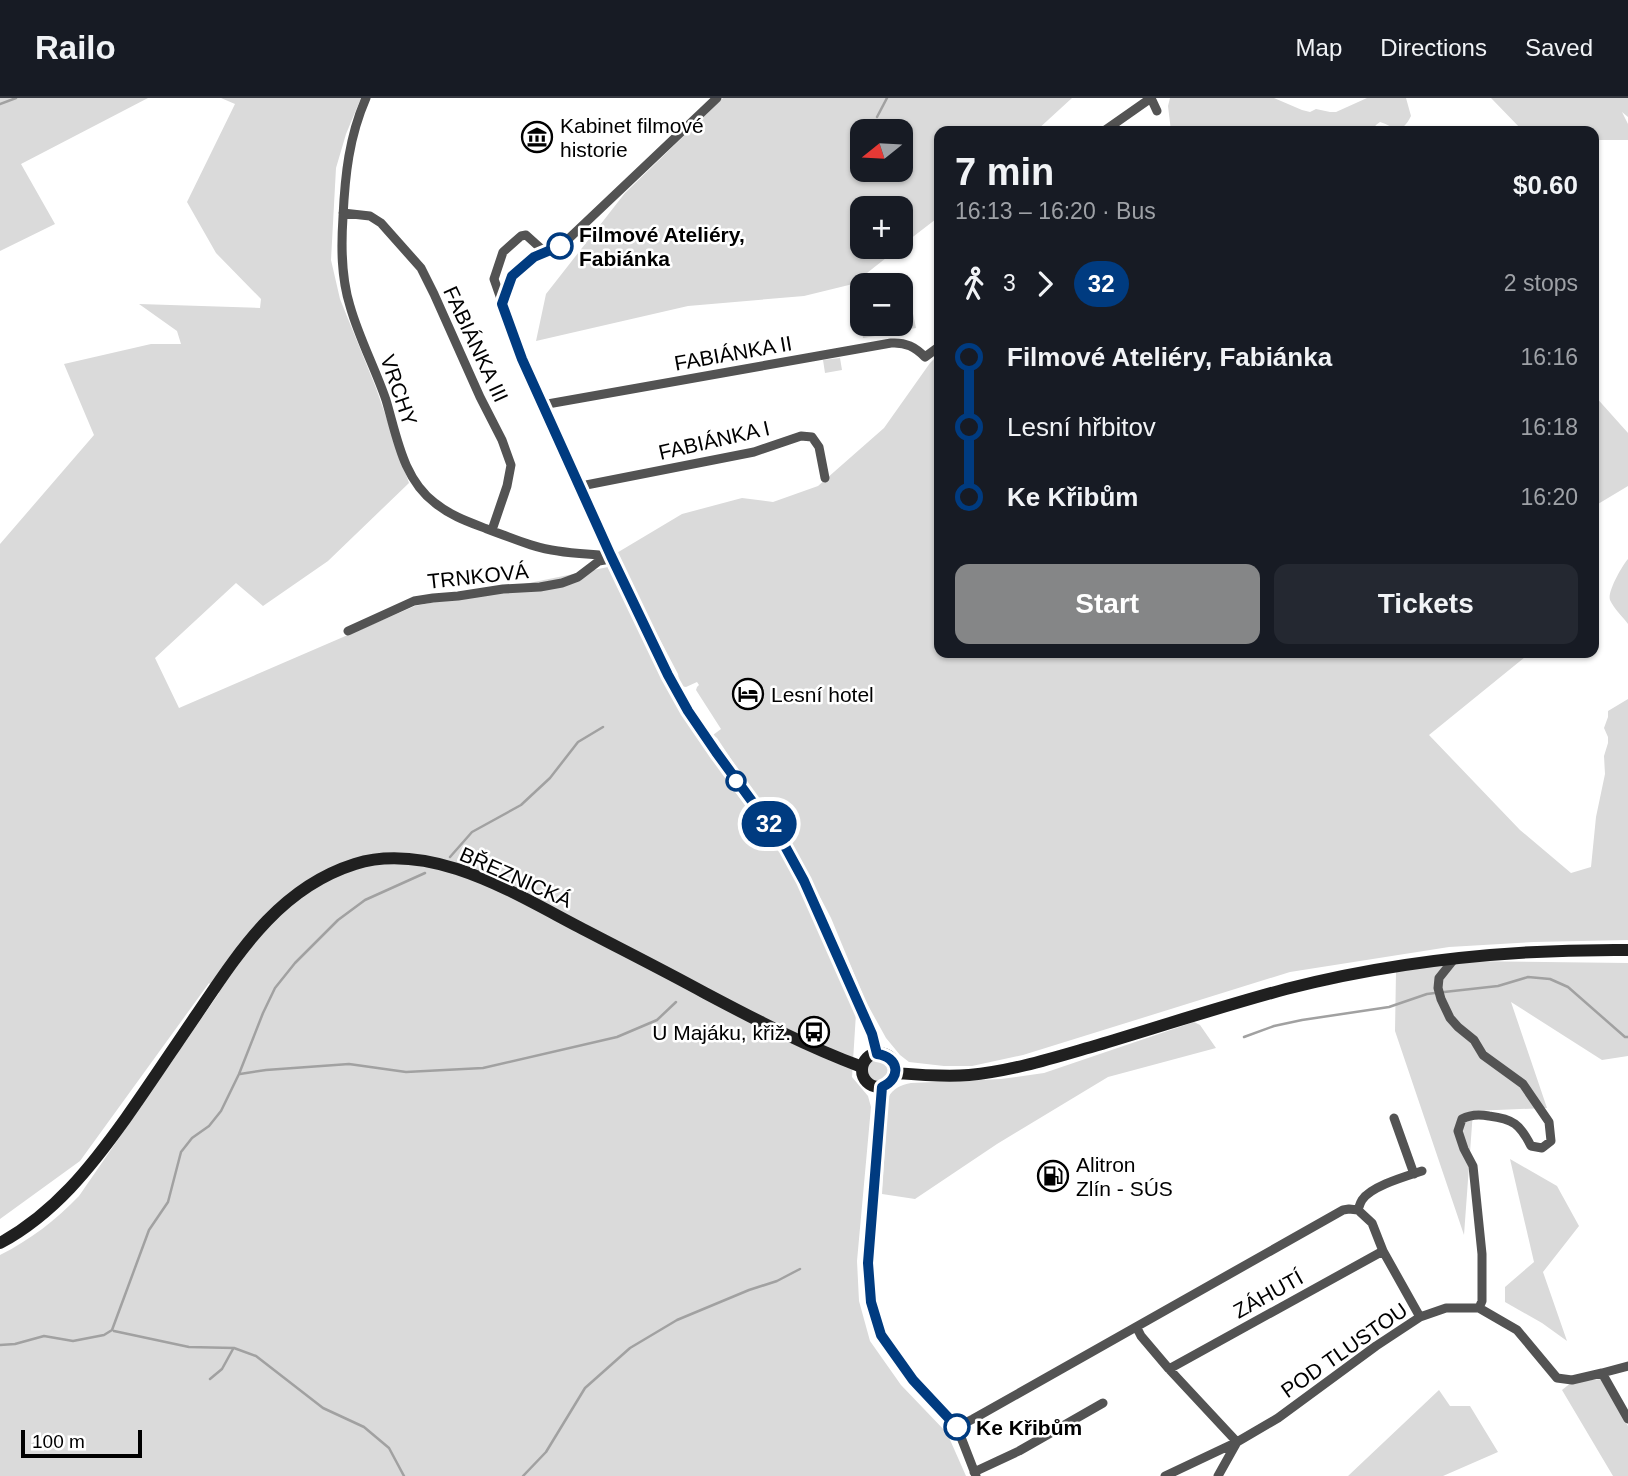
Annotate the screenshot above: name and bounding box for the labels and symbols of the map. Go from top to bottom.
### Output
place label: Kabinet filmové historie [560,114,704,161]
north arrow [850,119,914,182]
museum icon: Kabinet filmové historie [520,120,554,154]
place label: Filmové Ateliéry, Fabiánka [579,223,745,270]
marker: Filmové Ateliéry, Fabiánka [547,233,573,259]
street label: FABIÁNKA III [439,283,513,405]
street label: FABIÁNKA II [672,331,794,375]
street label: VRCHY [376,352,422,428]
street label: FABIÁNKA I [656,416,772,464]
street label: TRNKOVÁ [426,559,530,593]
hotel icon: Lesní hotel [731,677,765,711]
place label: Lesní hotel [771,683,874,706]
unlabelled marker [726,771,746,791]
line badge: 32 [738,801,800,847]
street label: BŘEZNICKÁ [456,842,576,912]
bus stop icon: U Majáku, křiž. [797,1015,831,1049]
place label: U Majáku, křiž. [652,1021,791,1044]
place label: Alitron Zlín - SÚS [1076,1153,1173,1200]
fuel station icon: Alitron Zlín - SÚS [1036,1159,1070,1193]
street label: ZÁHUTÍ [1229,1265,1307,1322]
street label: POD TLUSTOU [1277,1298,1411,1402]
marker: Ke Křibům [944,1414,970,1440]
place label: Ke Křibům [976,1416,1082,1439]
scale bar [21,1427,142,1459]

